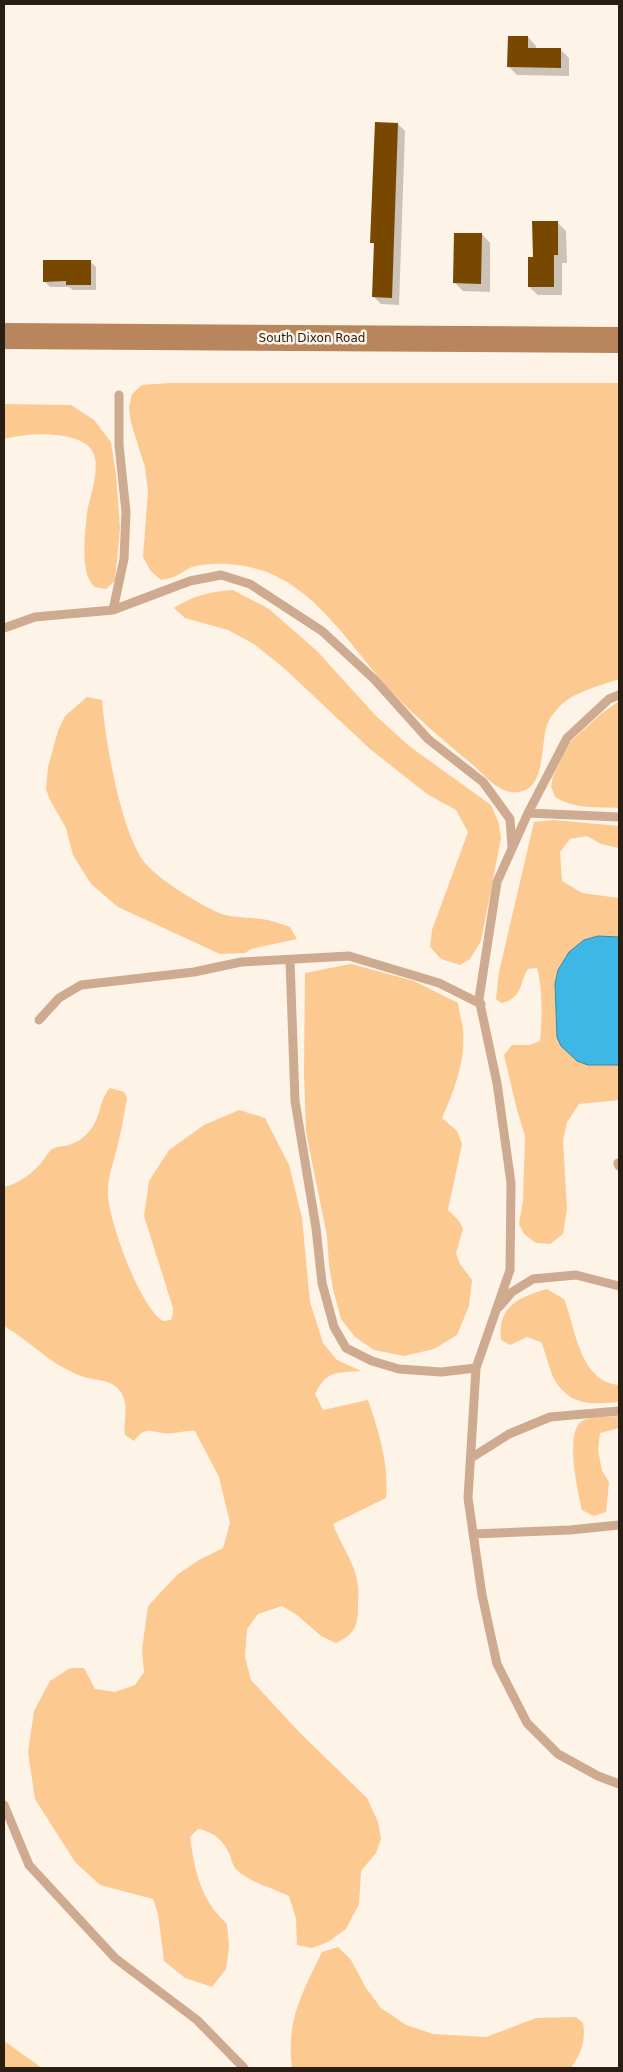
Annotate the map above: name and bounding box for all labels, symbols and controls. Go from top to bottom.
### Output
street label: South Dixon Road [259,331,365,345]

